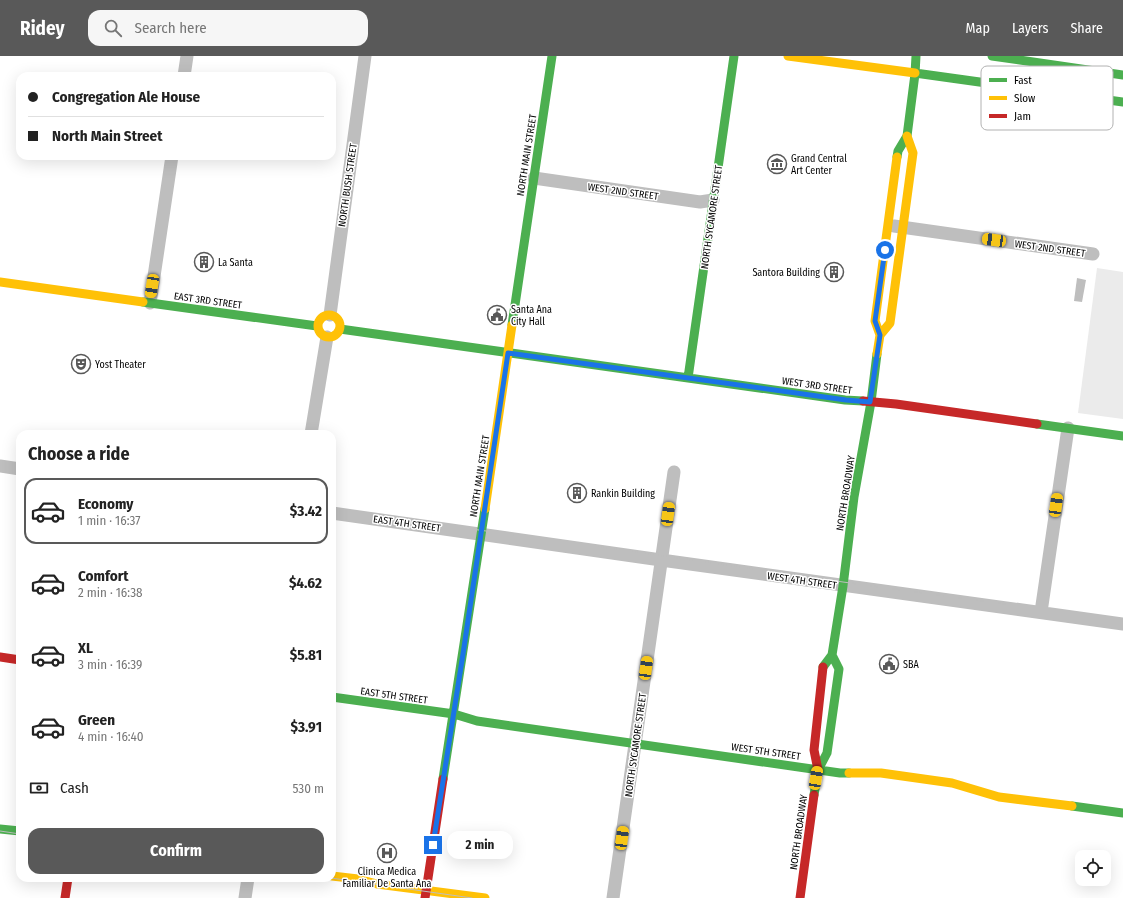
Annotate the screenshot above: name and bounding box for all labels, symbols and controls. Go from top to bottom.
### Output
search box [88,10,368,46]
text: Ridey [20,17,64,40]
icon: search [102,17,124,39]
text: Search here [134,19,207,37]
text: Map [966,20,990,37]
text: Layers [1012,20,1048,37]
text: Share [1070,20,1103,37]
legend [981,66,1113,130]
text: Fast [1014,74,1032,87]
text: Congregation Ale House [52,88,200,106]
text: Slow [1014,92,1035,105]
text: Jam [1014,110,1031,123]
street label: NORTH MAIN STREET [515,113,539,197]
text: North Main Street [52,127,163,145]
street label: NORTH BUSH STREET [336,142,360,228]
museum icon: Grand Central Art Center [766,153,788,175]
place label: Grand Central Art Center [791,153,847,177]
street label: NORTH SYCAMORE STREET [699,164,725,270]
street label: WEST 2ND STREET [587,181,659,203]
car [981,232,1007,248]
street label: WEST 2ND STREET [1014,238,1086,260]
route start [876,241,894,259]
building icon: La Santa [193,251,215,273]
place label: La Santa [218,257,253,269]
building icon: Santora Building [823,261,845,283]
place label: Santora Building [752,267,820,279]
car [144,273,160,299]
street label: EAST 3RD STREET [173,290,243,312]
public building icon: Santa Ana City Hall [486,304,508,326]
place label: Santa Ana City Hall [511,304,552,328]
theatre icon: Yost Theater [70,353,92,375]
place label: Yost Theater [95,359,146,371]
street label: WEST 3RD STREET [781,375,853,397]
street label: NORTH MAIN STREET [468,434,492,518]
text: Choose a ride [28,443,130,465]
street label: NORTH BROADWAY [834,455,858,532]
building icon: Rankin Building [566,482,588,504]
place label: Rankin Building [591,488,655,500]
car [1048,492,1064,518]
icon: car [30,493,66,529]
text: Economy [78,495,133,513]
car [660,501,676,527]
text: $3.42 [290,502,322,520]
text: 1 min · 16:37 [78,513,141,528]
street label: EAST 4TH STREET [372,513,442,535]
icon: car [30,565,66,601]
text: Comfort [78,567,129,585]
street label: WEST 4TH STREET [766,570,838,592]
text: $4.62 [289,574,322,592]
text: 2 min · 16:38 [78,585,143,600]
icon: car [30,637,66,673]
text: XL [78,639,93,657]
text: $5.81 [290,646,322,664]
public building icon: SBA [878,653,900,675]
car [638,655,654,681]
text: 3 min · 16:39 [78,657,142,672]
place label: SBA [903,659,919,671]
street label: EAST 5TH STREET [359,685,429,707]
street label: NORTH SYCAMORE STREET [623,692,649,798]
icon: car [30,709,66,745]
text: Green [78,711,115,729]
text: $3.91 [290,718,322,736]
text: 4 min · 16:40 [78,729,144,744]
street label: WEST 5TH STREET [730,741,802,763]
car [808,765,824,791]
icon: cash [28,777,50,799]
text: Cash [60,779,89,797]
text: 530 m [292,781,324,796]
street label: NORTH BROADWAY [788,794,810,871]
car [614,825,630,851]
button: Confirm [28,828,324,874]
callout: 2 min [447,831,513,859]
route end [424,836,442,854]
text: 2 min [466,837,494,852]
hospital icon: Clinica Medica Familiar De Santa Ana [376,842,398,864]
map controls [1075,850,1111,886]
button: locate [1075,850,1111,886]
place label: Clinica Medica Familiar De Santa Ana [343,866,432,890]

